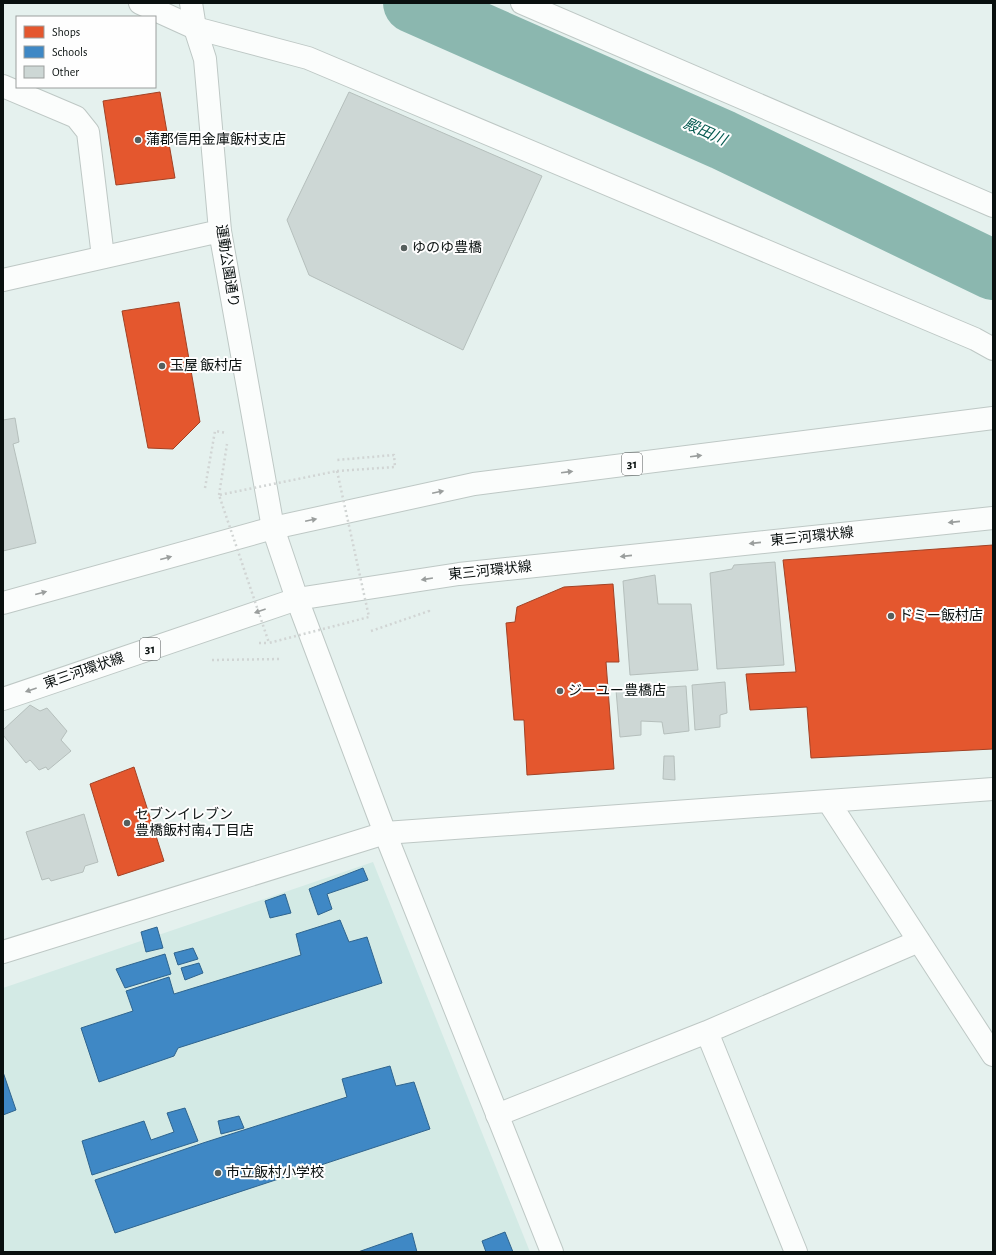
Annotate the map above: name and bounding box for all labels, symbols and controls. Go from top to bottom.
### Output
legend [16,16,156,88]
text: Shops [52,26,80,38]
text: Schools [52,46,87,58]
text: Other [52,66,79,78]
water label: 殿田川 [681,116,730,149]
place label: 蒲郡信用金庫飯村支店 [146,131,286,147]
marker: 蒲郡信用金庫飯村支店 [133,135,143,145]
street label: 運動公園通り [214,223,241,309]
place label: ゆのゆ豊橋 [412,240,482,255]
marker: ゆのゆ豊橋 [399,243,409,253]
place label: 玉屋 飯村店 [170,357,242,373]
marker: 玉屋 飯村店 [157,361,167,371]
road number: 31 [622,453,642,475]
one-way arrow [690,453,702,459]
one-way arrow [561,469,573,475]
one-way arrow [432,488,444,494]
one-way arrow [305,516,318,522]
one-way arrow [948,519,960,526]
street label: 東三河環状線 [769,524,855,548]
one-way arrow [749,540,761,546]
one-way arrow [620,553,632,560]
one-way arrow [160,555,172,561]
street label: 東三河環状線 [447,558,533,582]
one-way arrow [421,576,433,582]
one-way arrow [35,590,47,596]
place label: ドミー飯村店 [899,607,983,623]
one-way arrow [253,608,265,614]
marker: ドミー飯村店 [886,611,896,621]
road number: 31 [140,638,160,660]
street label: 東三河環状線 [41,649,126,691]
place label: ジーユー豊橋店 [568,683,666,698]
marker: ジーユー豊橋店 [555,686,565,696]
one-way arrow [24,687,36,693]
place label: セブンイレブン 豊橋飯村南4丁目店 [135,806,254,838]
marker: セブンイレブン 豊橋飯村南4丁目店 [122,818,132,828]
place label: 市立飯村小学校 [226,1164,324,1180]
marker: 市立飯村小学校 [213,1168,223,1178]

